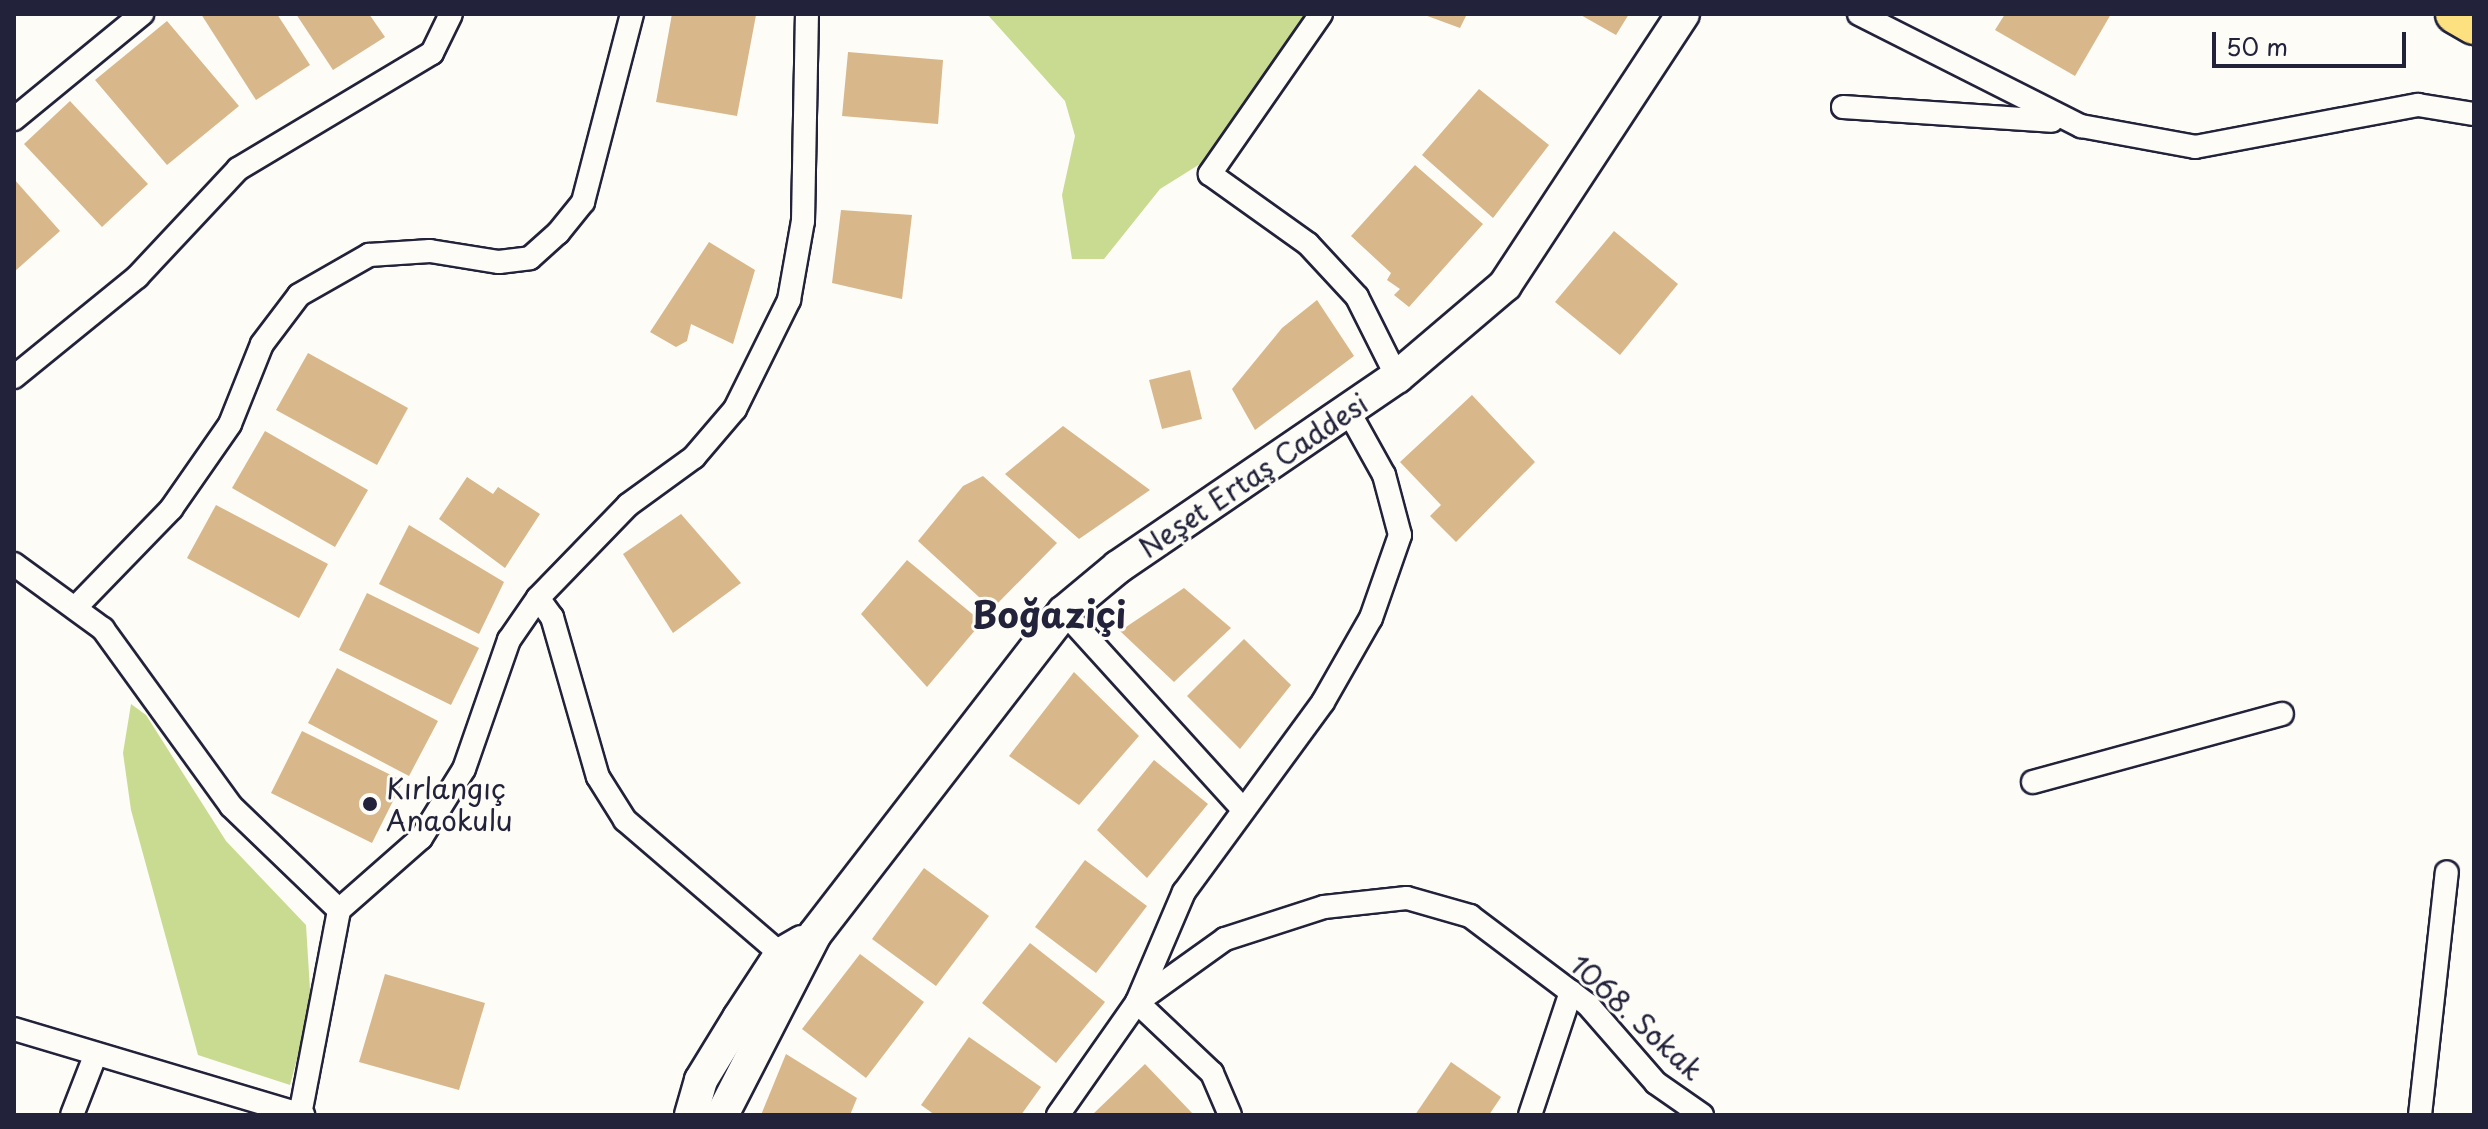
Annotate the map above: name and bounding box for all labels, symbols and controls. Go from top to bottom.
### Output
scale bar [2216,16,2410,66]
text: 50 m [2226,28,2288,64]
street label: Neşet Ertaş Caddesi [1131,385,1375,565]
district label: Boğaziçi [972,592,1126,636]
place label: Kırlangıç Anaokulu [386,771,513,837]
marker: Kırlangıç Anaokulu [361,795,379,813]
street label: 1068. Sokak [1564,947,1710,1087]

